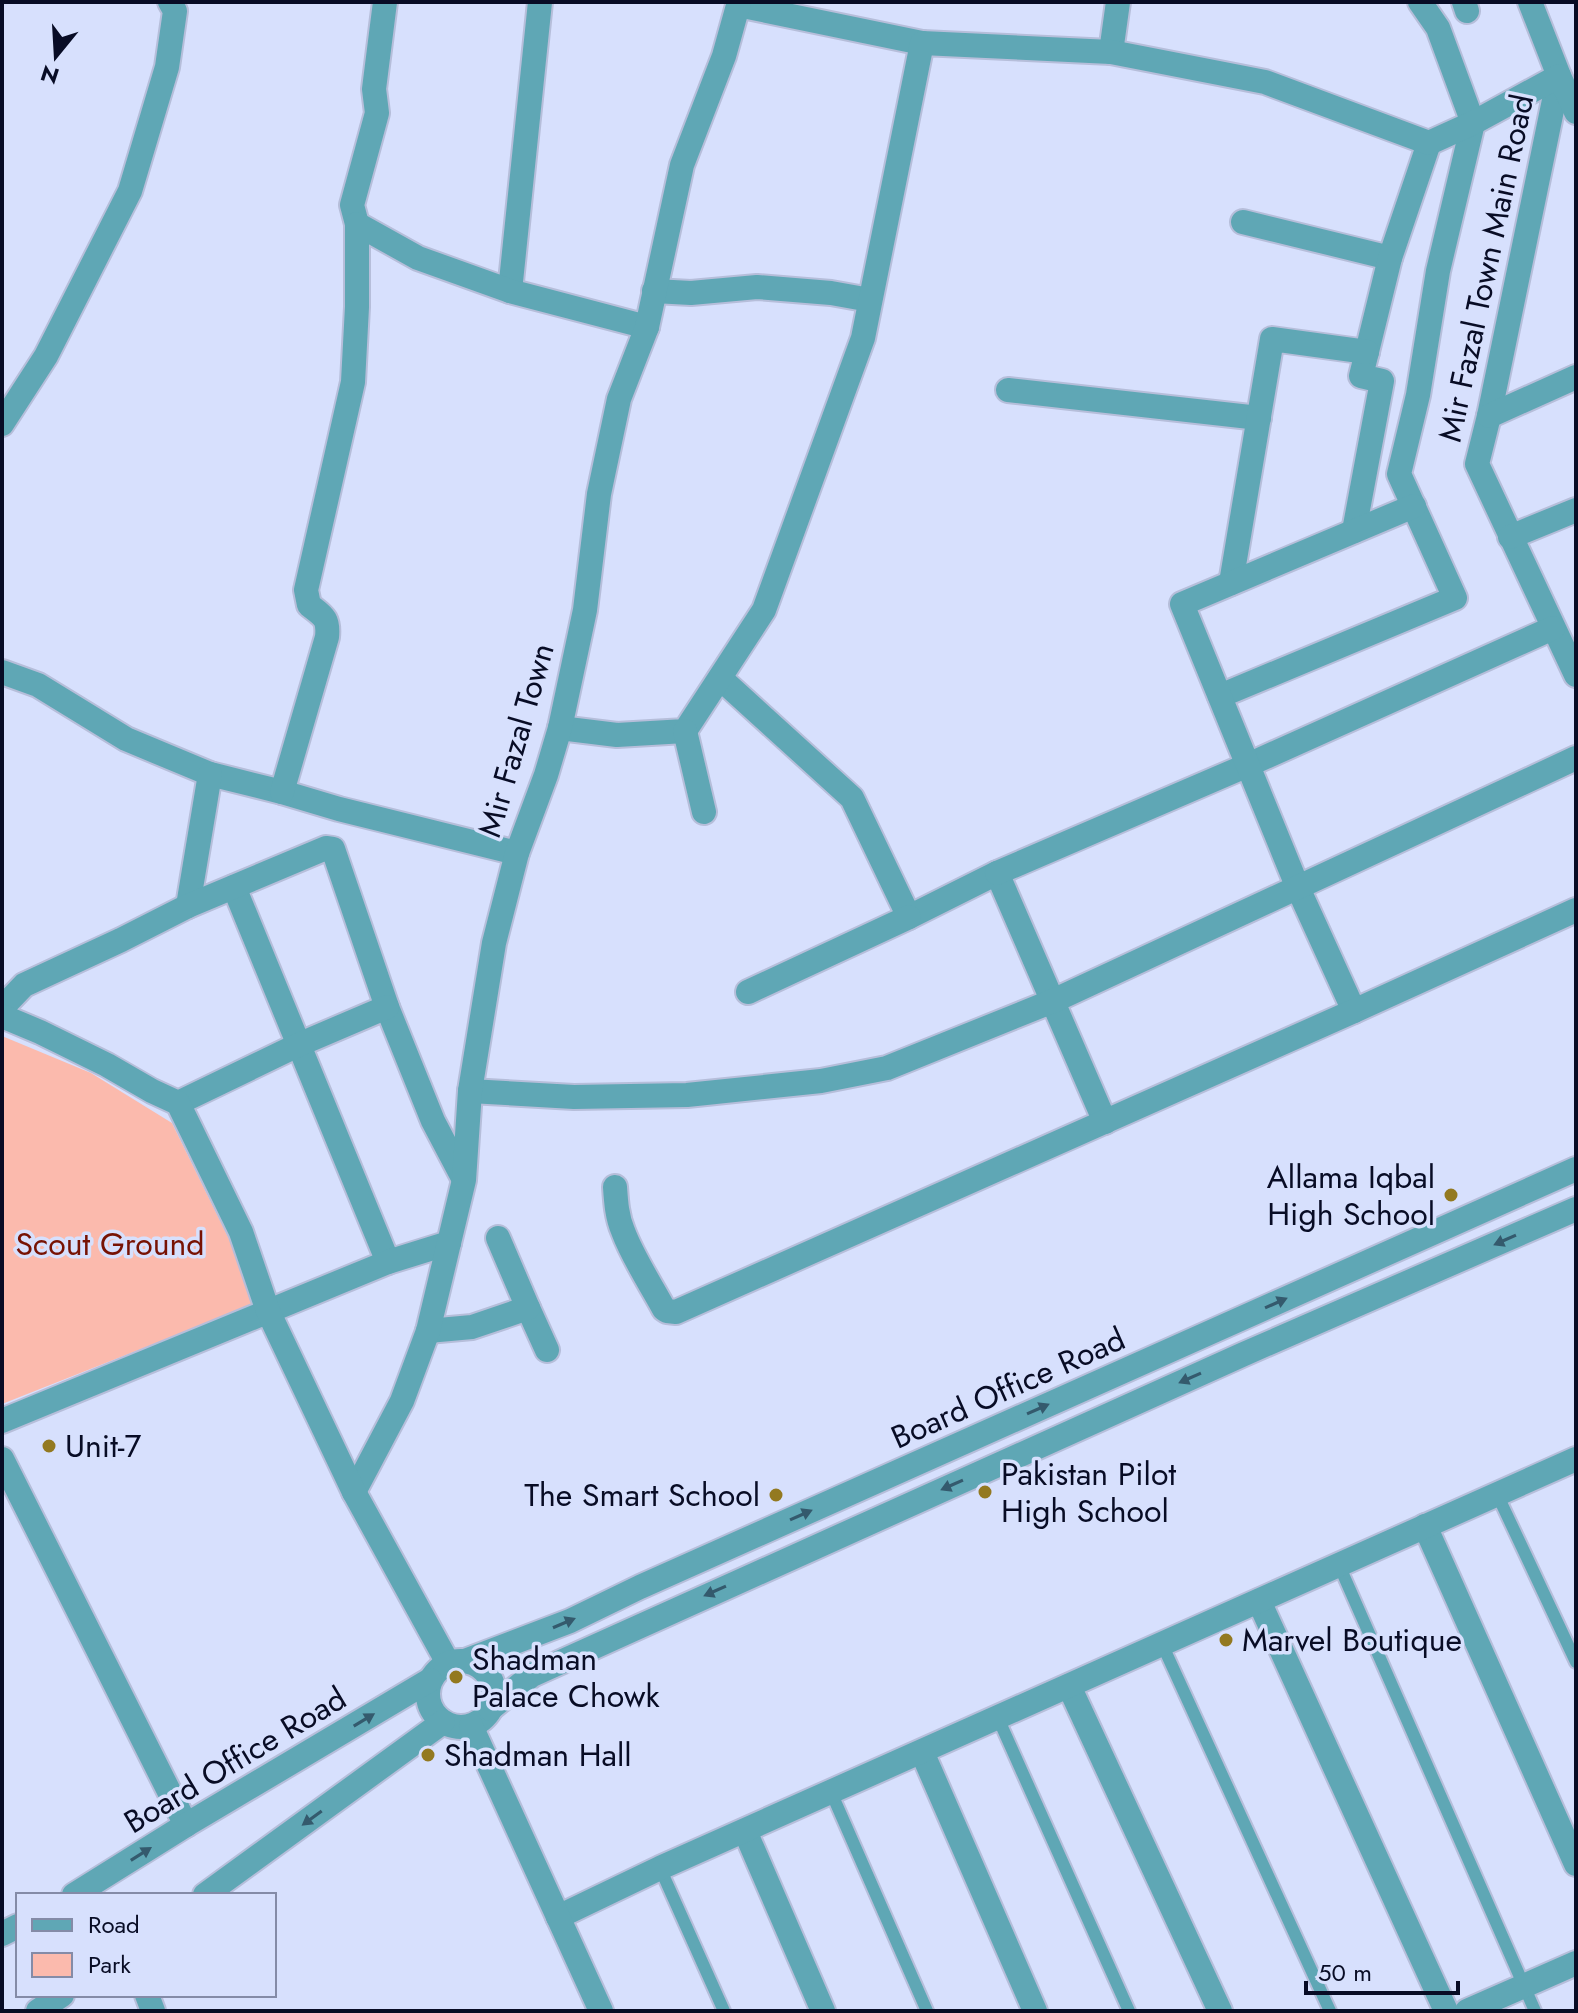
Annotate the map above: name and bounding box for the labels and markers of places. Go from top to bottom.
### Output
place label: Allama Iqbal High School [1267,1154,1435,1237]
marker: Allama Iqbal High School [1442,1186,1460,1204]
place label: Unit-7 [65,1423,142,1469]
marker: Unit-7 [40,1437,58,1455]
place label: Pakistan Pilot High School [1001,1451,1176,1534]
place label: The Smart School [524,1472,760,1518]
marker: Pakistan Pilot High School [976,1483,994,1501]
marker: The Smart School [767,1486,785,1504]
place label: Marvel Boutique [1242,1617,1462,1663]
marker: Marvel Boutique [1217,1631,1235,1649]
place label: Shadman Palace Chowk [472,1636,661,1719]
marker: Shadman Palace Chowk [447,1668,465,1686]
place label: Shadman Hall [444,1732,632,1778]
marker: Shadman Hall [419,1746,437,1764]

